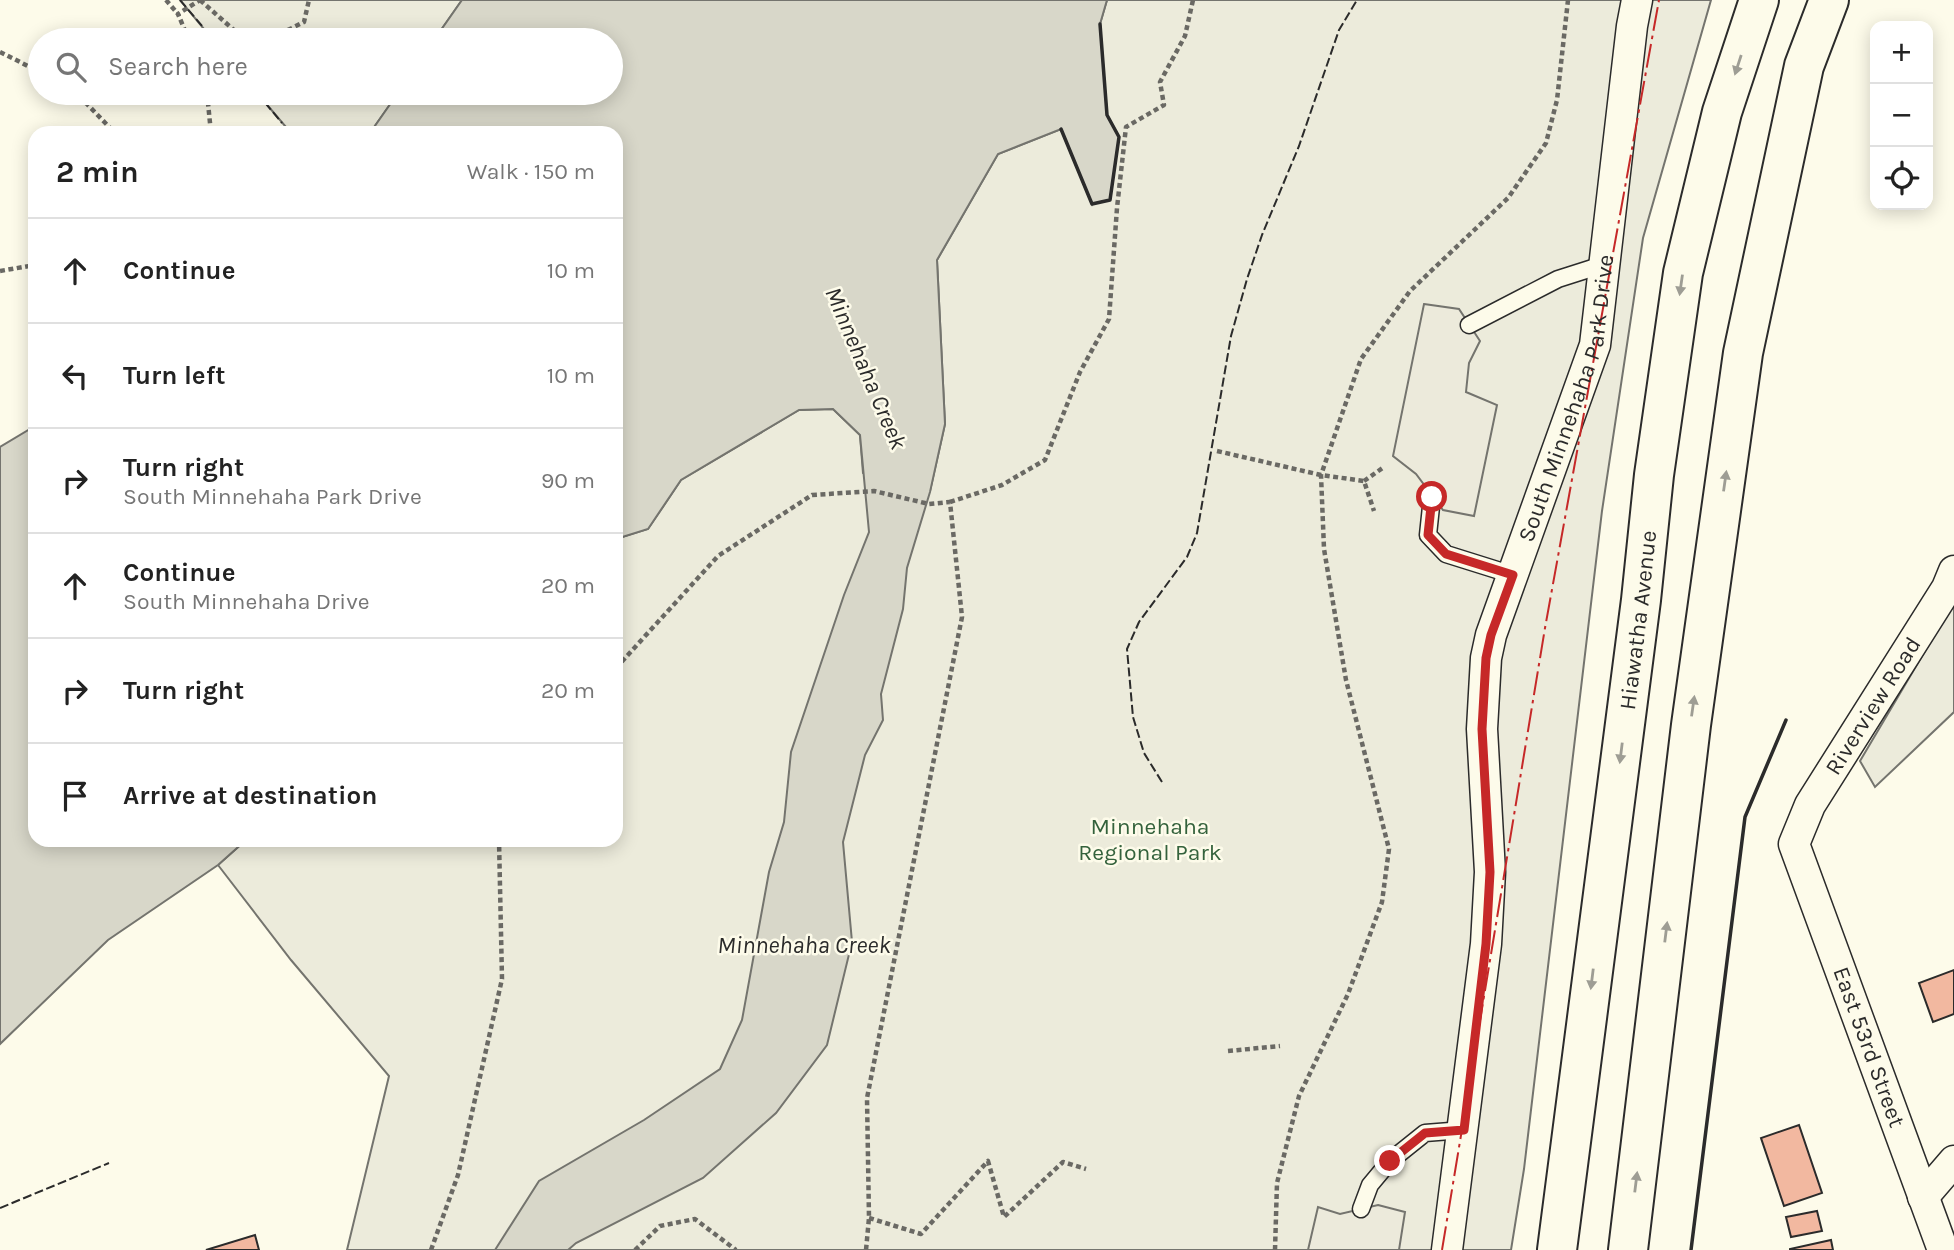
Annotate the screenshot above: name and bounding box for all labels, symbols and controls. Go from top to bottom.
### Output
map controls [1870,21,1933,210]
button: + [1870,21,1933,84]
search box [28,28,623,105]
icon: search [52,48,90,86]
text: Search here [108,51,248,82]
one-way arrow [1732,54,1743,75]
button: − [1870,84,1933,147]
button: locate [1870,147,1933,210]
text: 2 min [56,154,139,190]
text: Walk · 150 m [467,158,595,185]
icon: ahead [56,252,94,290]
street label: South Minnehaha Park Drive [1512,253,1619,545]
text: Continue [123,255,235,286]
text: 10 m [547,257,595,284]
one-way arrow [1676,274,1687,296]
water label: Minnehaha Creek [819,283,913,454]
icon: left [56,357,94,395]
text: Turn left [123,360,225,391]
text: 10 m [547,362,595,389]
text: Turn right [123,452,244,483]
icon: right [56,462,94,500]
text: 90 m [541,467,595,494]
one-way arrow [1720,470,1731,492]
route start [1416,481,1447,512]
text: South Minnehaha Park Drive [123,483,422,510]
street label: Hiawatha Avenue [1613,529,1662,712]
text: Continue [123,557,235,588]
icon: ahead [56,567,94,605]
text: 20 m [541,572,595,599]
text: South Minnehaha Drive [123,588,370,615]
street label: Riverview Road [1819,632,1926,780]
icon: right [56,672,94,710]
text: Turn right [123,675,244,706]
text: 20 m [541,677,595,704]
one-way arrow [1688,695,1699,717]
one-way arrow [1616,743,1627,765]
icon: arrive [56,777,94,815]
text: Arrive at destination [123,780,377,811]
park label: Minnehaha Regional Park [1078,813,1222,866]
one-way arrow [1660,921,1671,943]
water label: Minnehaha Creek [717,931,891,959]
street label: East 53rd Street [1827,963,1911,1131]
one-way arrow [1587,968,1598,990]
route end [1374,1145,1405,1176]
one-way arrow [1630,1171,1641,1193]

